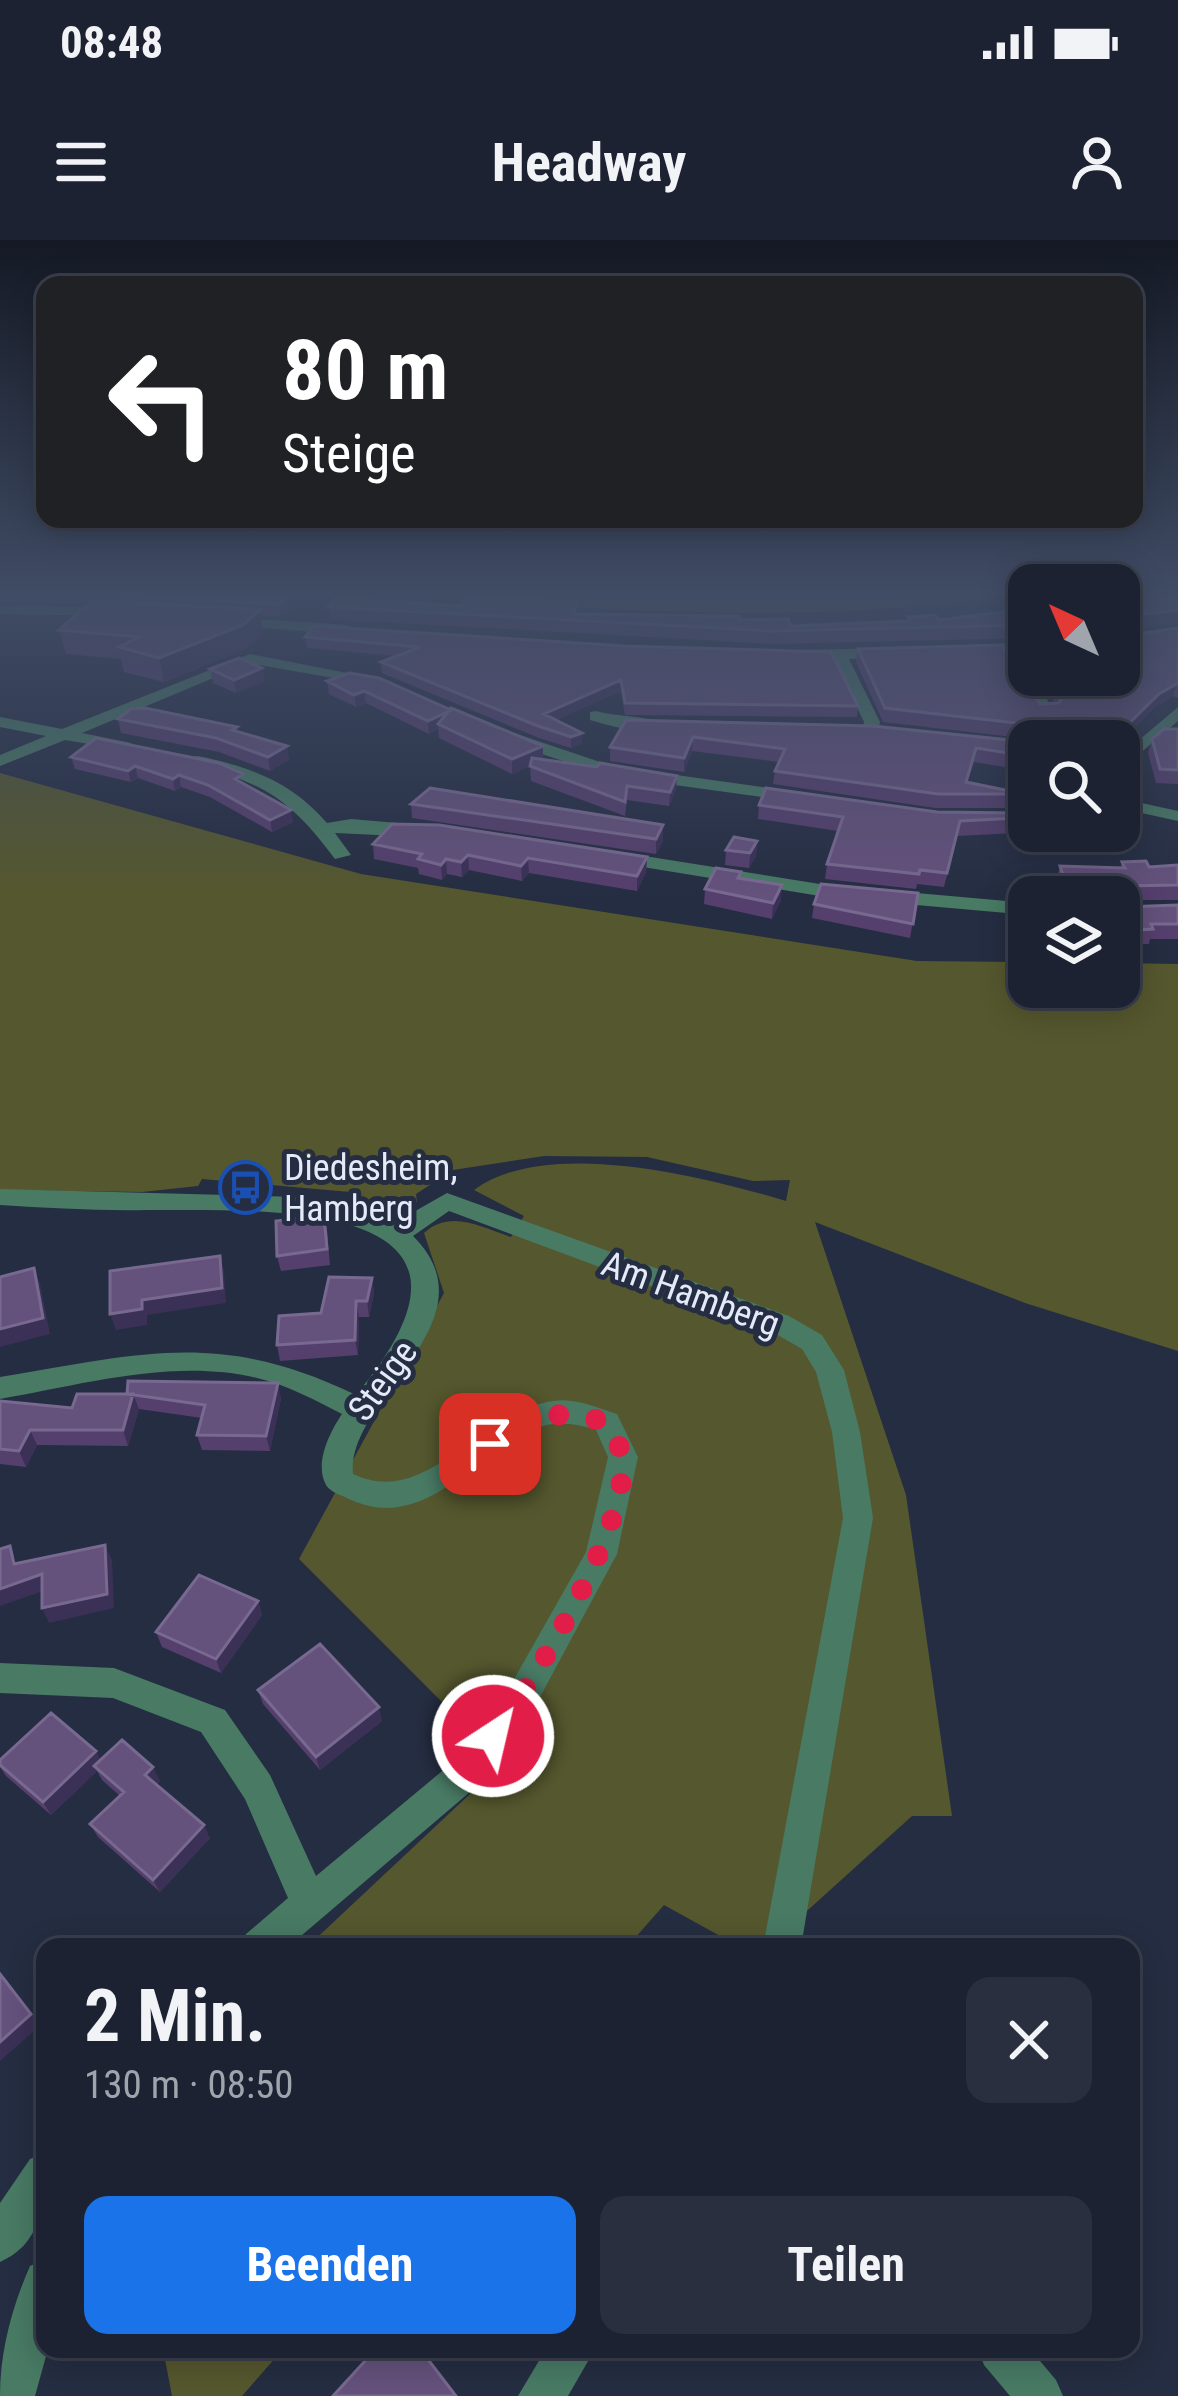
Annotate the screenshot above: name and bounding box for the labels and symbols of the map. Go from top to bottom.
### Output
north arrow [1008,564,1140,696]
place label: Diedesheim, Hamberg [284,1147,458,1230]
bus stop icon: Diedesheim, Hamberg [217,1160,273,1216]
street label: Am Hamberg [596,1242,785,1345]
street label: Steige [340,1332,426,1429]
pin [439,1393,541,1495]
position arrow [430,1673,556,1799]

